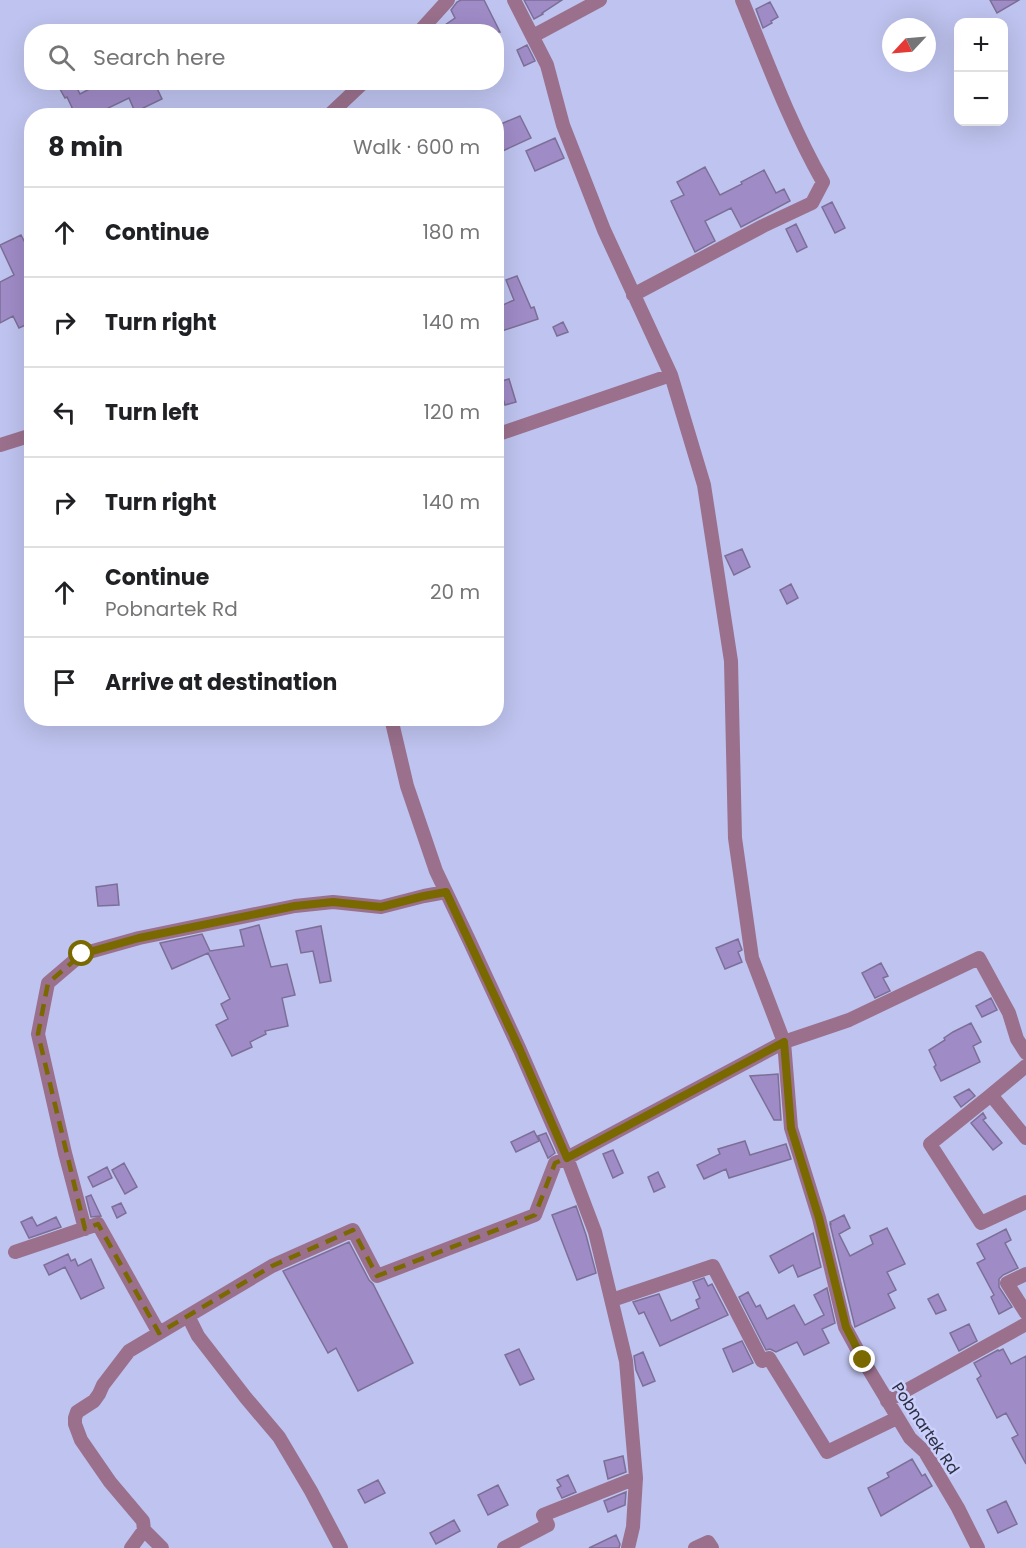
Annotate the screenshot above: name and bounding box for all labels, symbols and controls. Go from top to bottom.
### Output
north arrow [882,18,936,72]
map controls [954,18,1008,126]
button: + [954,18,1008,72]
search box [24,24,504,90]
icon: search [45,41,78,74]
text: Search here [93,42,226,73]
button: − [954,72,1008,126]
text: 8 min [48,129,123,165]
text: Walk · 600 m [353,133,480,161]
icon: ahead [48,216,81,249]
text: Continue [105,217,209,248]
text: 180 m [422,218,480,246]
icon: right [48,306,81,339]
text: Turn right [105,307,216,338]
text: 140 m [423,308,480,336]
icon: left [48,396,81,429]
text: Turn left [105,397,199,428]
text: 120 m [424,398,480,426]
icon: right [48,486,81,519]
text: Turn right [105,487,216,518]
text: 140 m [423,488,480,516]
text: Continue [105,562,209,593]
icon: ahead [48,576,81,609]
text: 20 m [430,578,480,606]
text: Pobnartek Rd [105,595,238,623]
icon: arrive [48,666,81,699]
text: Arrive at destination [105,667,337,698]
route start [68,940,94,966]
route end [849,1346,875,1372]
street label: Pobnartek Rd [886,1378,965,1479]

